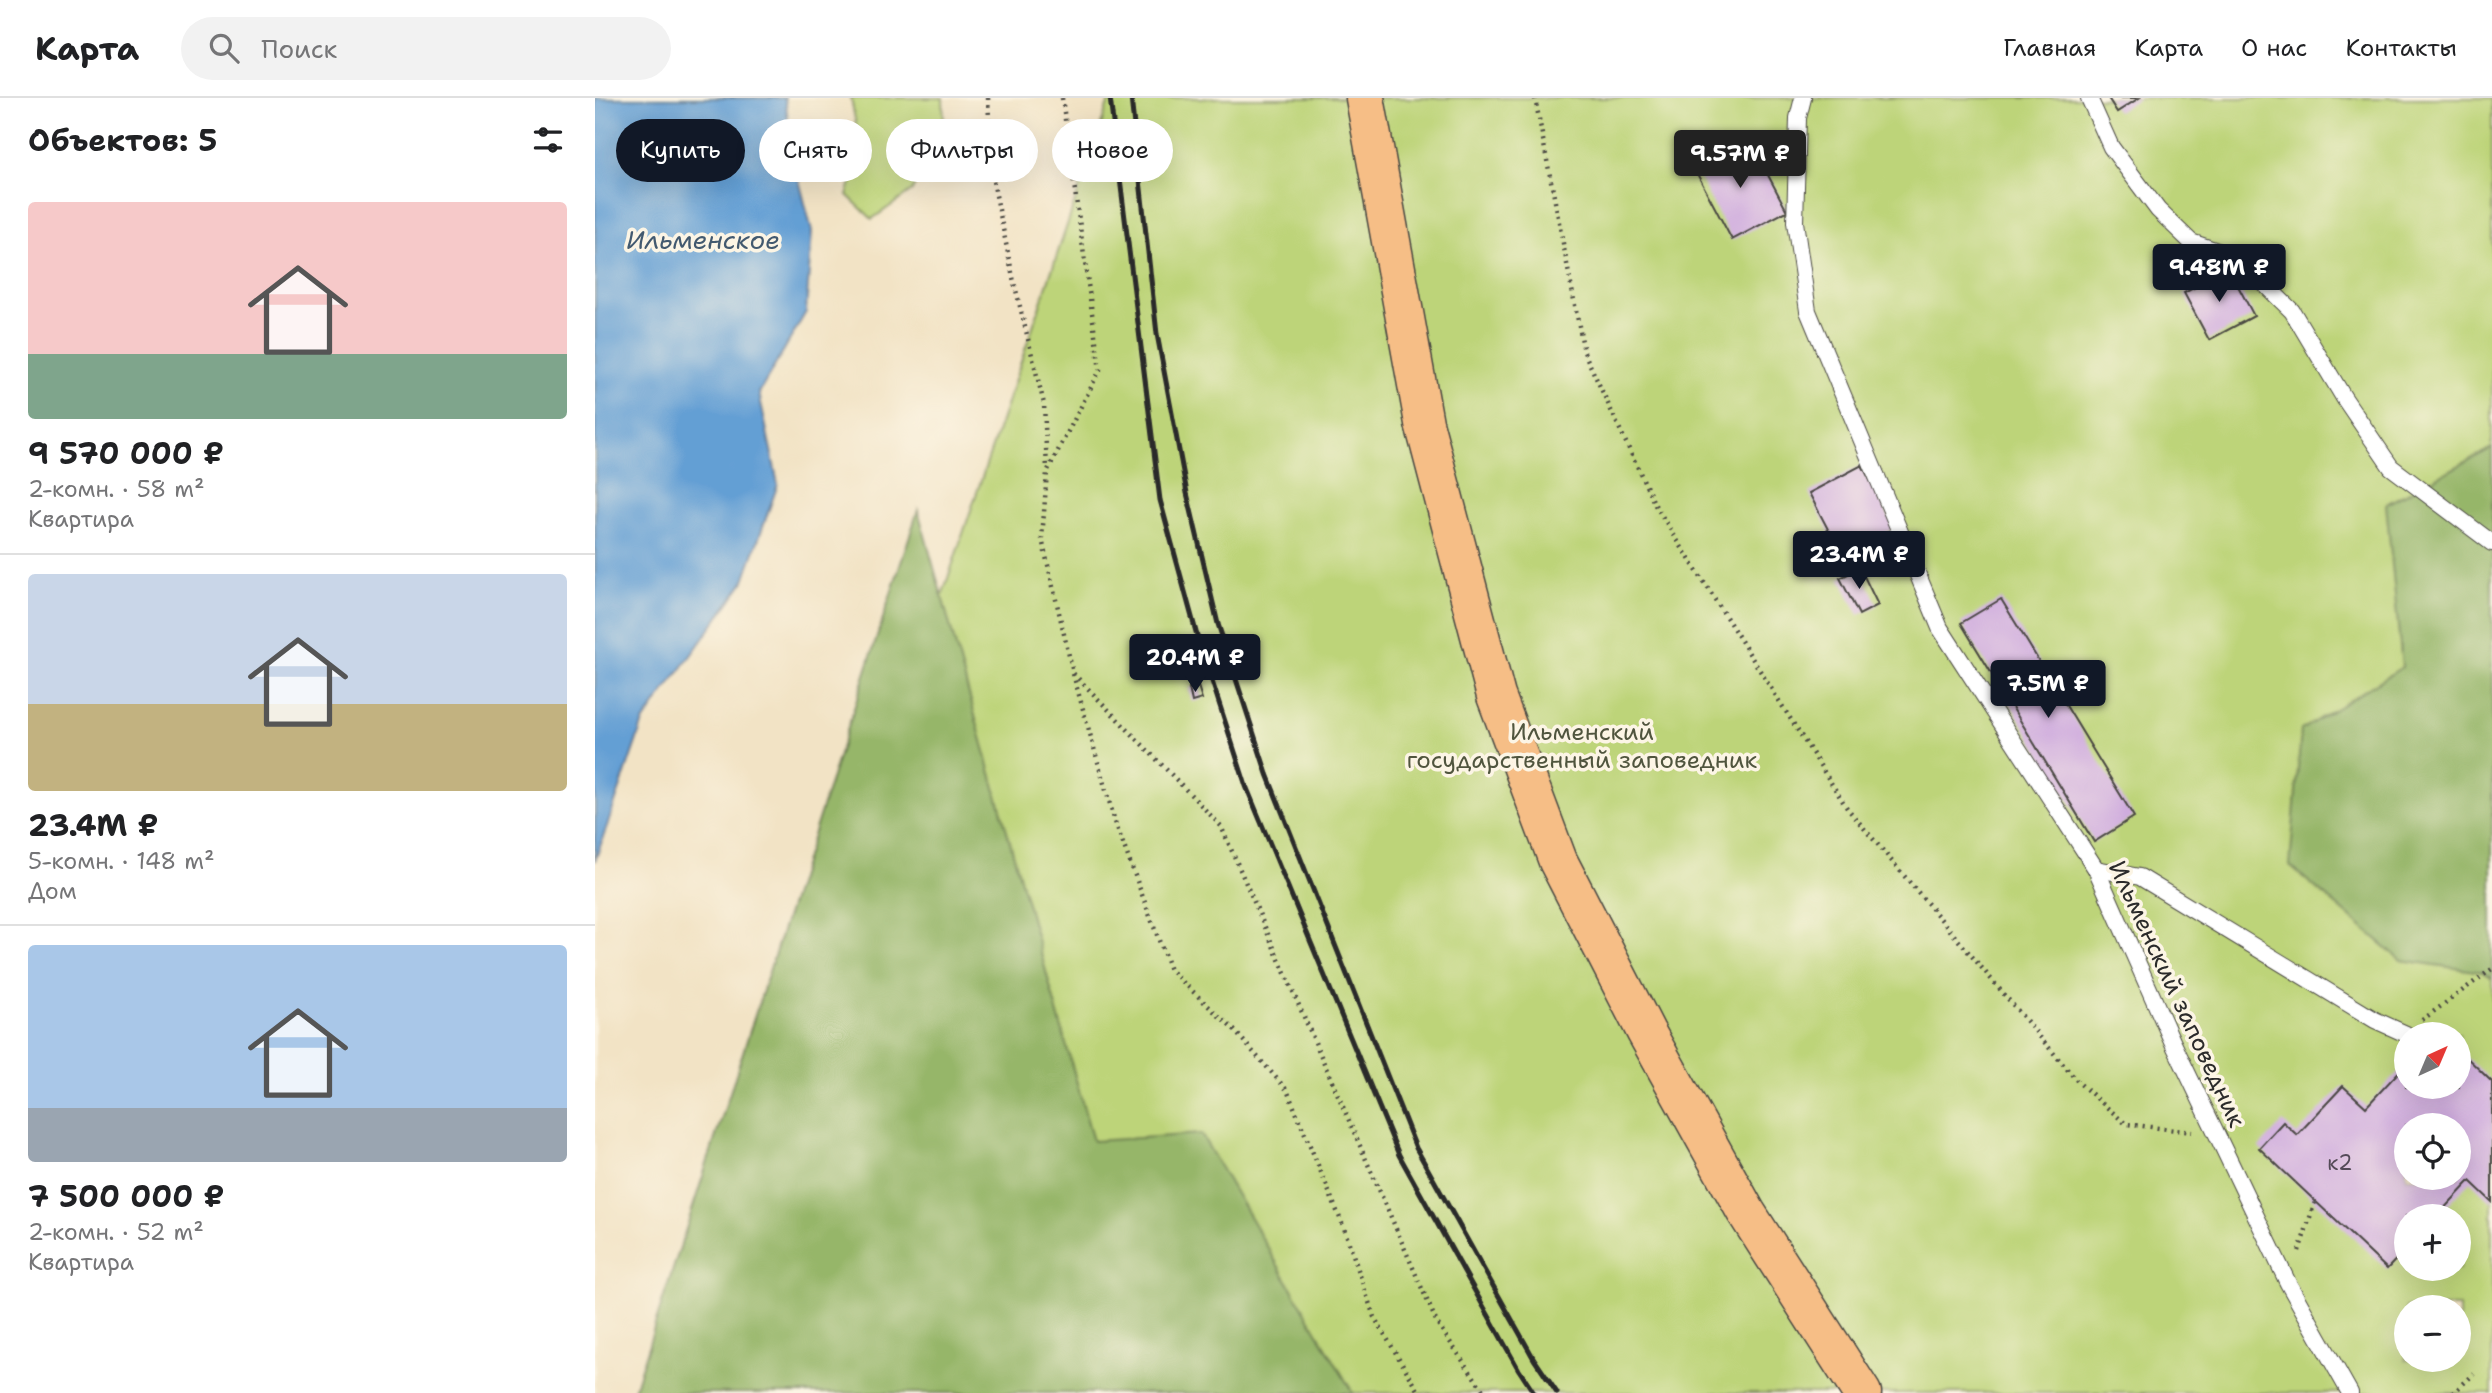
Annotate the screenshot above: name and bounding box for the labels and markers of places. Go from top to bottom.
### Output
pin: 9.57M ₽ [1675,130,1805,190]
pin: 9.48M ₽ [2154,244,2284,304]
pin: 23.4M ₽ [1794,532,1924,591]
pin: 20.4M ₽ [1130,634,1260,694]
pin: 7.5M ₽ [1991,660,2105,720]

